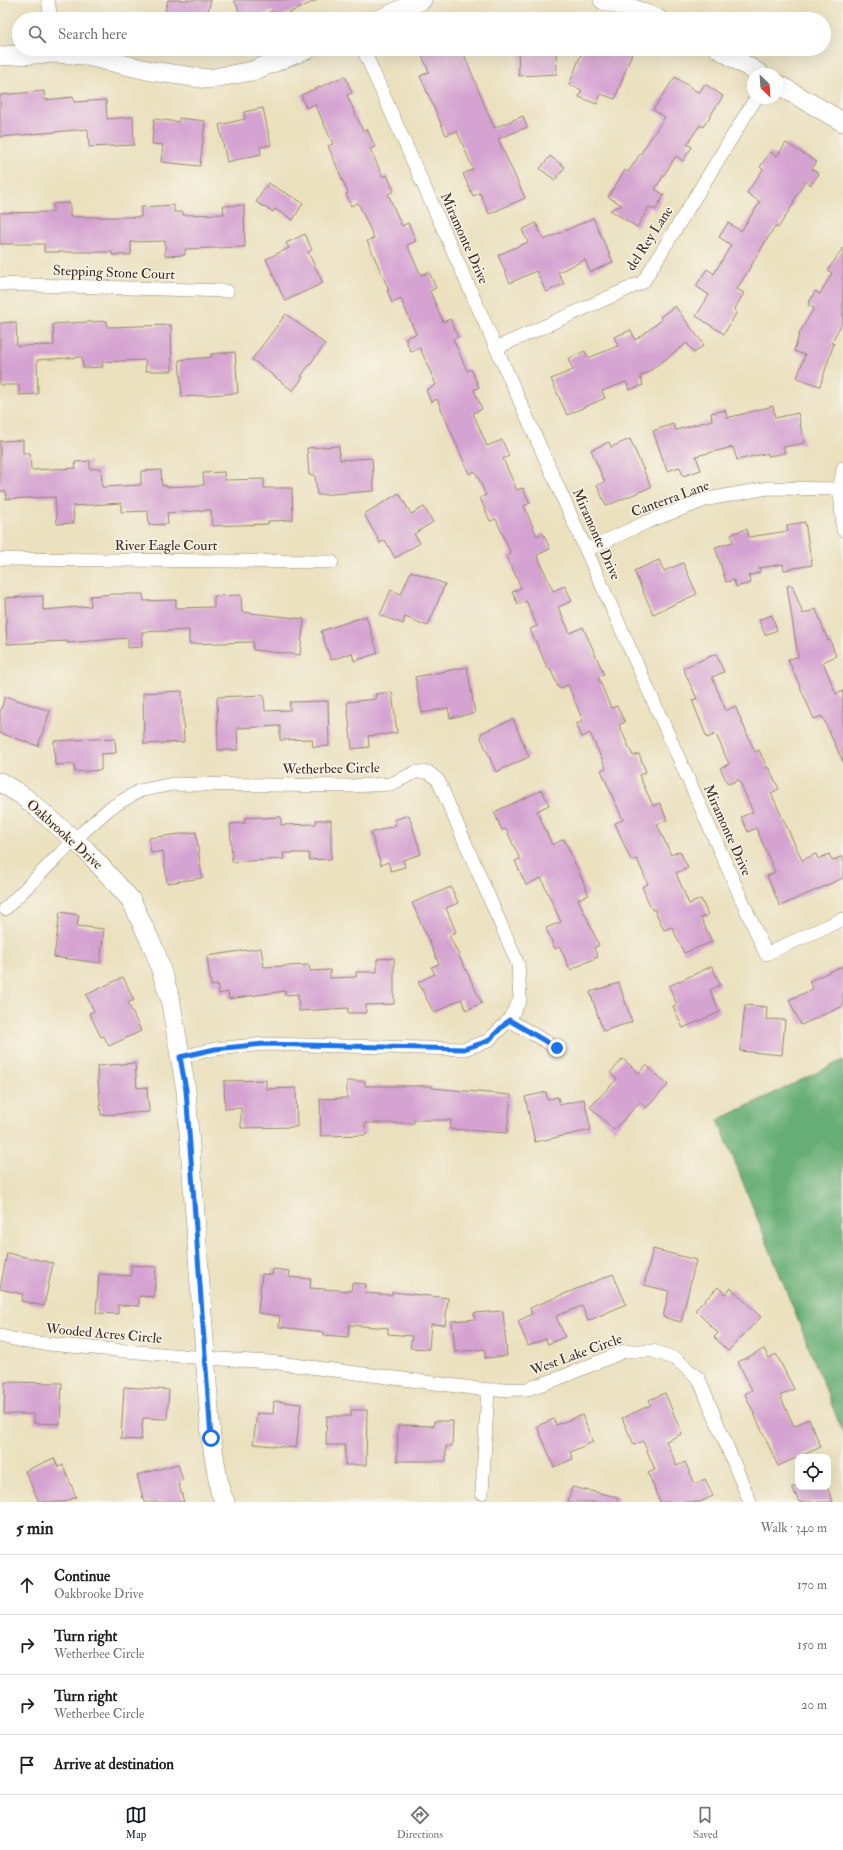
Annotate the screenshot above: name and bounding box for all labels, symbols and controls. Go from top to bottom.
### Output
search box [12,12,831,56]
icon: search [26,23,48,45]
text: Search here [58,25,127,44]
north arrow [747,68,783,104]
street label: Miramonte Drive [437,190,492,287]
street label: del Rey Lane [622,203,677,274]
street label: Stepping Stone Court [53,262,176,284]
street label: Canterra Lane [629,476,712,520]
street label: Miramonte Drive [569,486,624,583]
street label: River Eagle Court [115,537,218,554]
street label: Wetherbee Circle [281,759,380,778]
street label: Miramonte Drive [700,782,755,879]
street label: Oakbrooke Drive [23,796,106,873]
route end [548,1039,566,1057]
street label: Wooded Acres Circle [44,1320,163,1347]
street label: West Lake Circle [527,1330,624,1379]
route start [202,1429,220,1447]
map controls [795,1454,831,1490]
button: locate [795,1454,831,1490]
text: 5 min [16,1518,54,1539]
text: Walk · 340 m [761,1520,827,1536]
text: Continue [54,1567,110,1586]
icon: ahead [16,1574,38,1596]
text: 170 m [797,1577,827,1593]
text: Oakbrooke Drive [54,1586,144,1602]
text: Turn right [54,1627,117,1646]
icon: right [16,1634,38,1656]
text: 150 m [797,1637,827,1653]
text: Wetherbee Circle [54,1646,144,1662]
text: Turn right [54,1687,117,1706]
icon: right [16,1694,38,1716]
text: 20 m [801,1697,827,1713]
text: Wetherbee Circle [54,1706,144,1722]
icon: arrive [16,1754,38,1776]
text: Arrive at destination [54,1755,174,1774]
tab: Map [125,1804,147,1841]
tab: Directions [397,1804,443,1841]
tab: Saved [693,1804,718,1841]

